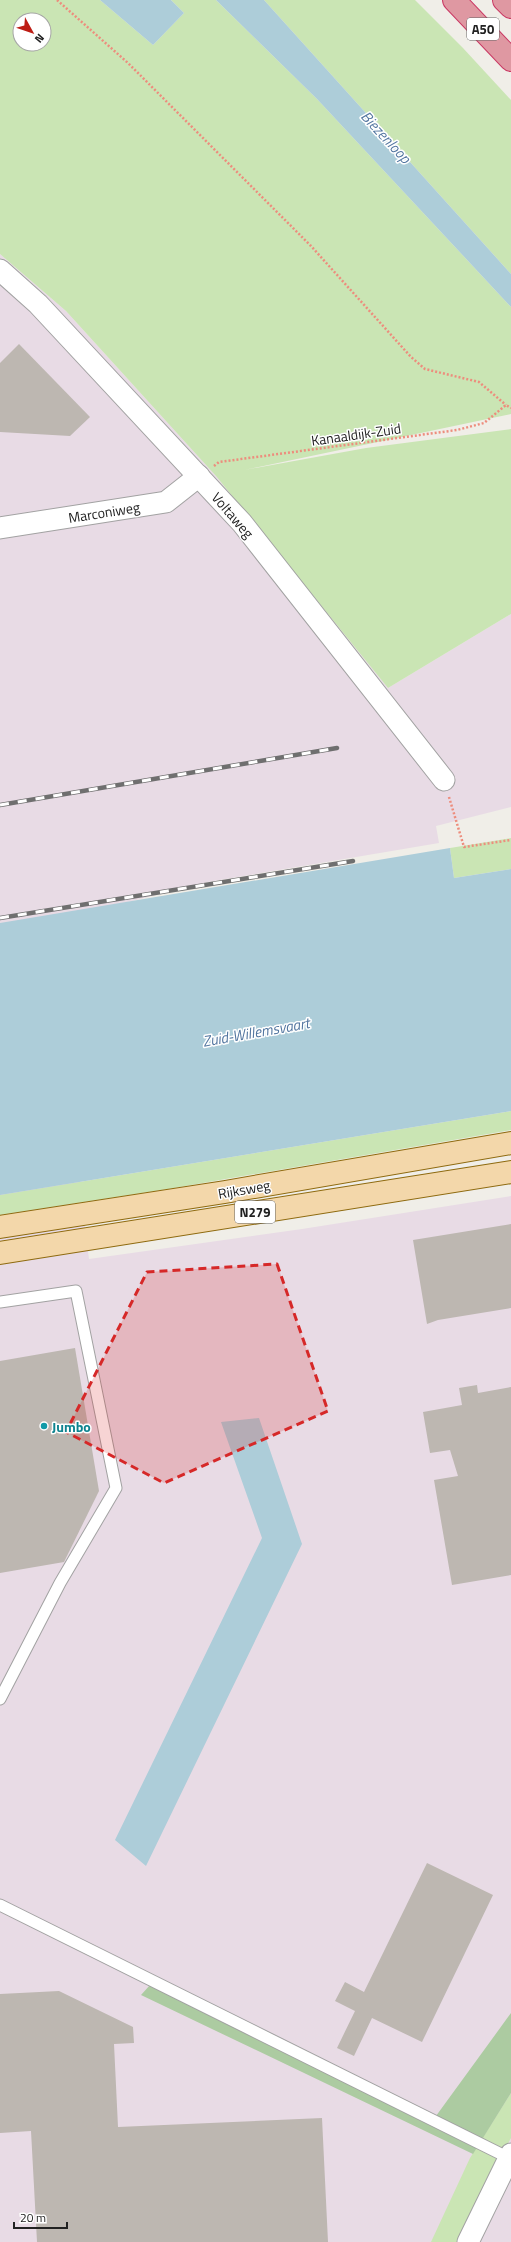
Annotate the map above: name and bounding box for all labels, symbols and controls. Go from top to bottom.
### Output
north arrow [12,12,52,52]
road number: A50 [467,18,499,40]
text: N [31,30,48,46]
water label: Biezenloop [355,105,417,169]
street label: Kanaaldijk-Zuid [310,417,402,451]
street label: Voltaweg [207,487,259,543]
street label: Marconiweg [67,496,141,528]
water label: Zuid-Willemsvaart [201,1011,313,1053]
street label: Rijksweg [216,1174,272,1204]
road number: N279 [235,1201,275,1223]
place label: Jumbo [52,1416,91,1437]
marker: Jumbo [39,1421,49,1431]
scale bar [14,2204,67,2230]
text: 20 m [20,2208,46,2227]

